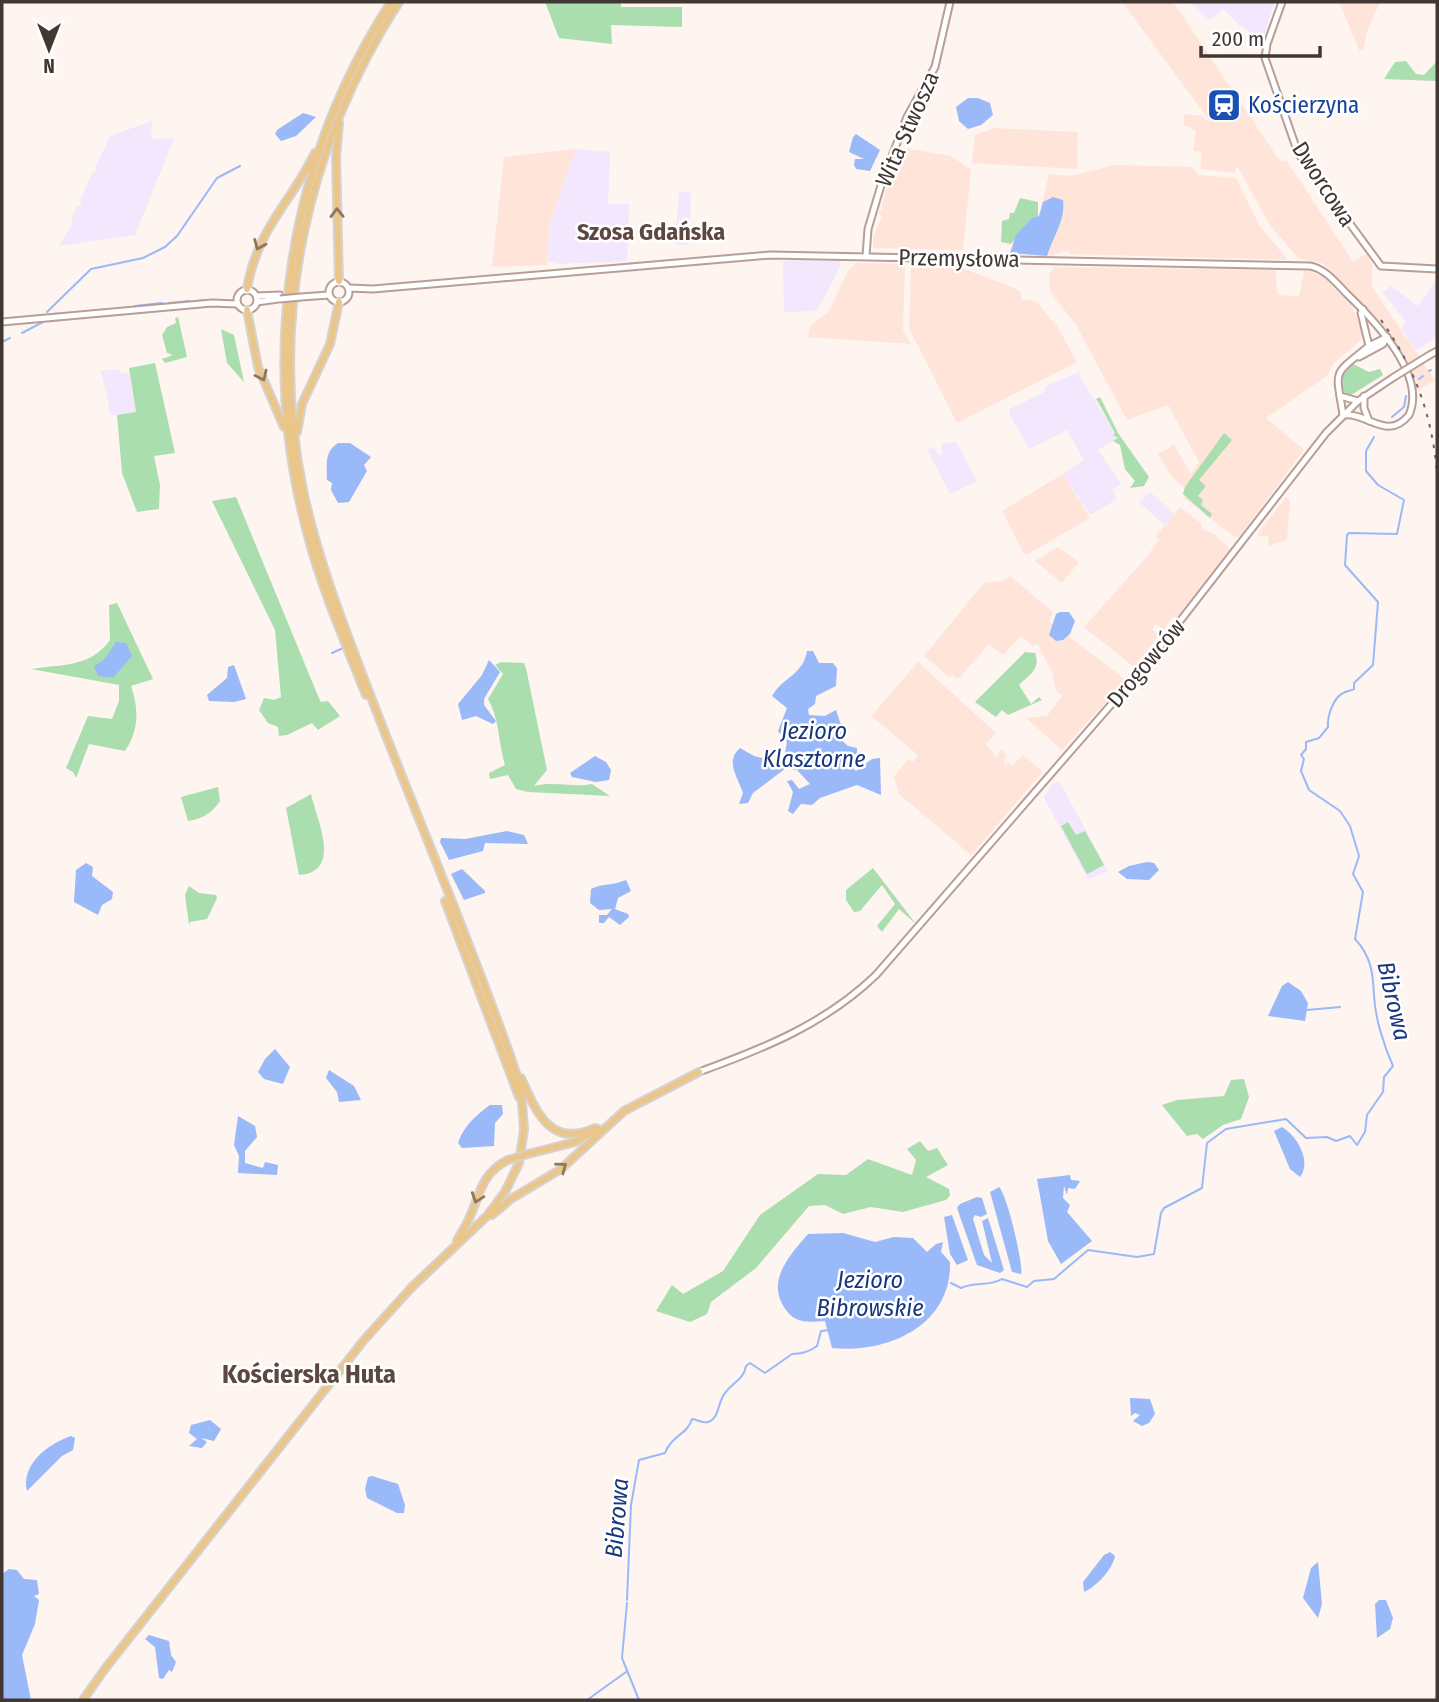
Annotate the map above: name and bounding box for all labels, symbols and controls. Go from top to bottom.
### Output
north arrow [14,14,84,84]
scale bar [1201,14,1320,58]
text: 200 m [1212,26,1264,52]
text: N [43,54,55,77]
street label: Wita Stwosza [869,67,945,191]
station icon: Kościerzyna [1205,86,1243,124]
place label: Kościerzyna [1248,91,1359,119]
street label: Dworcowa [1286,136,1362,232]
one-way arrow [329,208,345,218]
district label: Szosa Gdańska [577,218,725,246]
one-way arrow [253,238,267,250]
street label: Przemysłowa [898,243,1020,273]
one-way arrow [254,369,268,381]
street label: Drogowców [1101,613,1191,713]
water label: Jezioro Klasztorne [762,717,866,773]
water label: Bibrowa [1371,959,1417,1043]
one-way arrow [554,1163,566,1176]
one-way arrow [471,1191,485,1203]
water label: Jezioro Bibrowskie [816,1266,924,1322]
district label: Kościerska Huta [222,1359,396,1390]
water label: Bibrowa [600,1477,634,1559]

